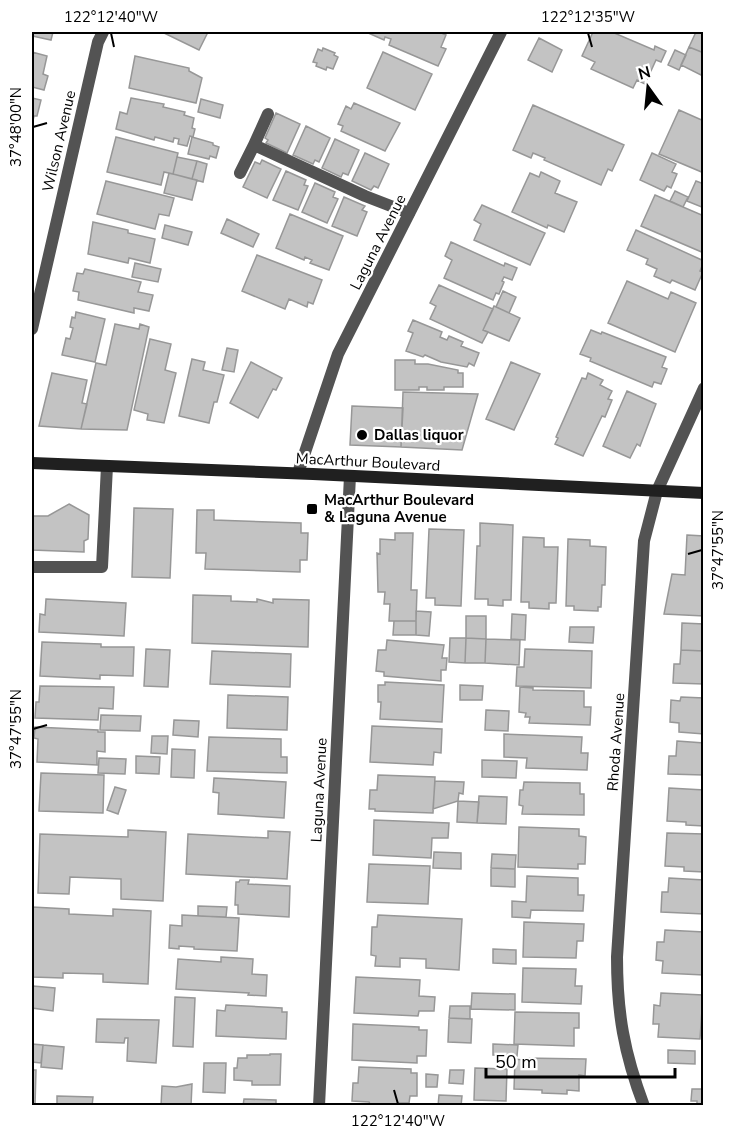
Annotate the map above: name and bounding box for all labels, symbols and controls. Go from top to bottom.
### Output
text: 122°12'40"W [64,7,159,27]
text: 122°12'35"W [541,7,636,27]
north arrow [618,57,678,117]
text: N [636,61,653,86]
text: 37°48'00"N [6,87,26,167]
street label: Wilson Avenue [38,88,80,194]
street label: Laguna Avenue [345,191,411,293]
place label: Dallas liquor [374,425,464,445]
marker: Dallas liquor [355,428,369,442]
street label: MacArthur Boulevard [295,448,441,476]
place label: MacArthur Boulevard & Laguna Avenue [324,490,474,527]
marker: MacArthur Boulevard & Laguna Avenue [305,502,319,516]
text: 37°47'55"N [708,510,728,590]
text: 37°47'55"N [6,689,26,769]
street label: Rhoda Avenue [603,692,629,792]
street label: Laguna Avenue [306,737,332,843]
scale bar [486,1041,675,1079]
text: 50 m [495,1050,537,1074]
text: 122°12'40"W [351,1111,446,1131]

